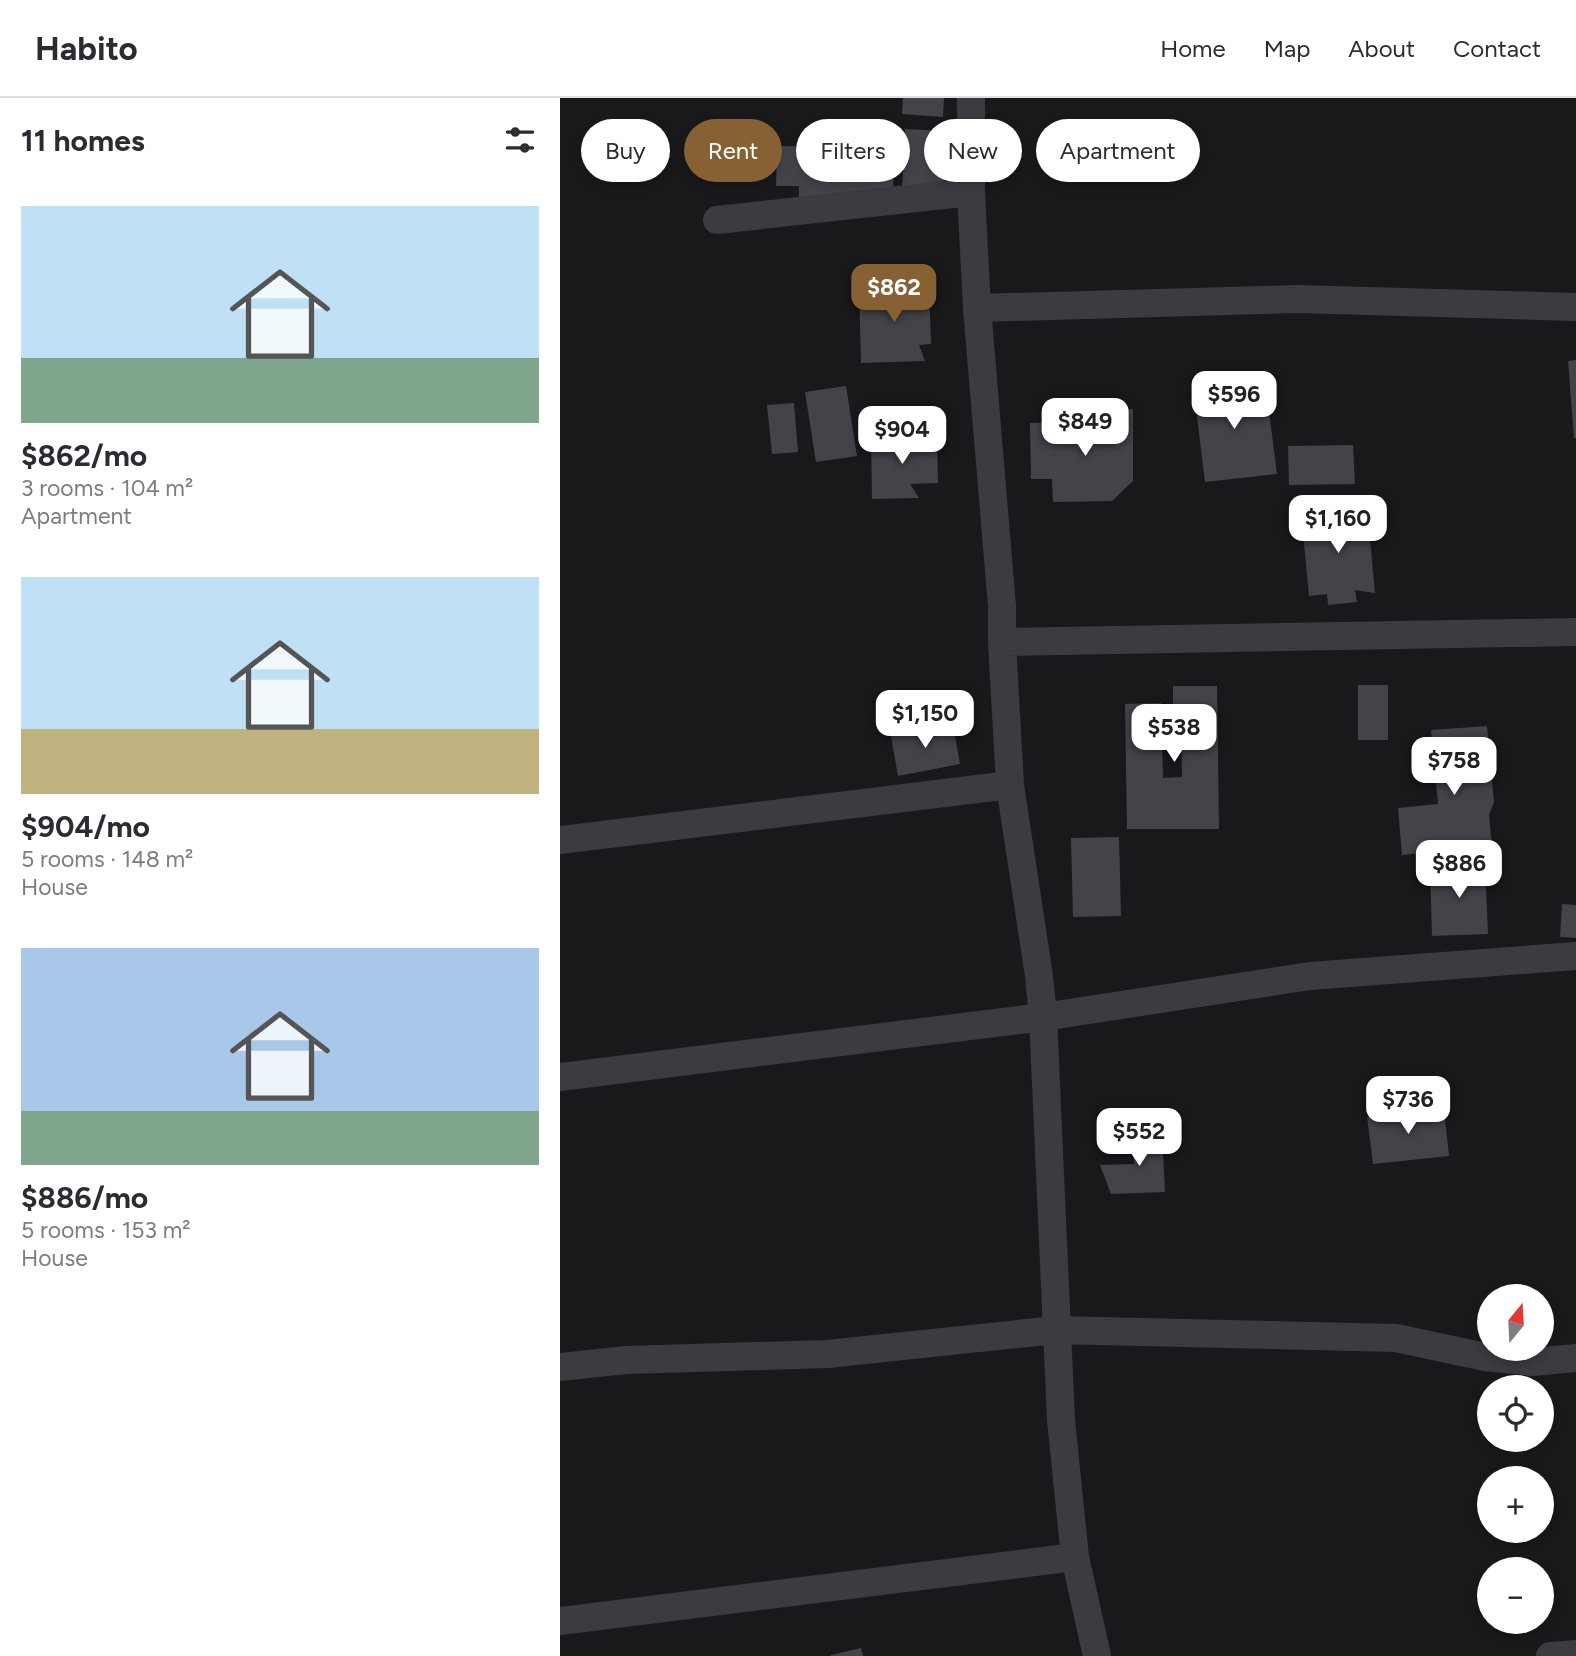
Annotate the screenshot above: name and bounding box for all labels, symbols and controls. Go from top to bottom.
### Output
text: Habito [35,29,138,68]
text: Home [1160,34,1226,63]
text: Map [1264,34,1310,63]
text: About [1348,34,1415,63]
text: Contact [1453,34,1541,63]
chip: Buy [581,119,670,182]
chip: Rent [684,119,782,182]
chip: Filters [796,119,910,182]
chip: New [924,119,1022,182]
chip: Apartment [1036,119,1200,182]
icon: filters [501,121,539,159]
text: 11 homes [21,122,145,159]
icon: home [217,251,343,377]
pin: $862 [853,264,935,324]
text: $862 [867,273,921,301]
pin: $596 [1193,372,1275,431]
text: $596 [1208,380,1260,408]
pin: $849 [1044,398,1126,458]
pin: $904 [861,406,943,466]
text: $849 [1058,407,1112,435]
text: $904 [874,415,930,443]
text: $862/mo [21,437,147,474]
text: 3 rooms · 104 m² [21,474,193,502]
pin: $1,160 [1281,496,1395,555]
text: Apartment [21,502,132,530]
text: $1,160 [1305,504,1371,532]
icon: home [217,622,343,748]
pin: $1,150 [868,690,982,750]
text: $1,150 [892,699,958,727]
pin: $538 [1133,704,1215,764]
text: $538 [1148,713,1200,741]
pin: $758 [1413,738,1495,797]
text: $758 [1428,746,1480,774]
text: $904/mo [21,808,150,845]
pin: $886 [1418,840,1500,900]
text: 5 rooms · 148 m² [21,845,193,873]
text: $886 [1432,849,1486,877]
text: House [21,873,88,901]
icon: home [217,993,343,1119]
pin: $736 [1367,1076,1449,1136]
text: $736 [1382,1085,1434,1113]
pin: $552 [1098,1108,1180,1168]
text: $552 [1113,1117,1165,1145]
text: $886/mo [21,1179,148,1216]
text: 5 rooms · 153 m² [21,1216,191,1244]
text: House [21,1244,88,1272]
north arrow [1477,1284,1554,1362]
map controls [1477,1284,1554,1634]
button: locate [1477,1375,1554,1452]
button: + [1477,1466,1554,1543]
button: − [1477,1557,1554,1634]

